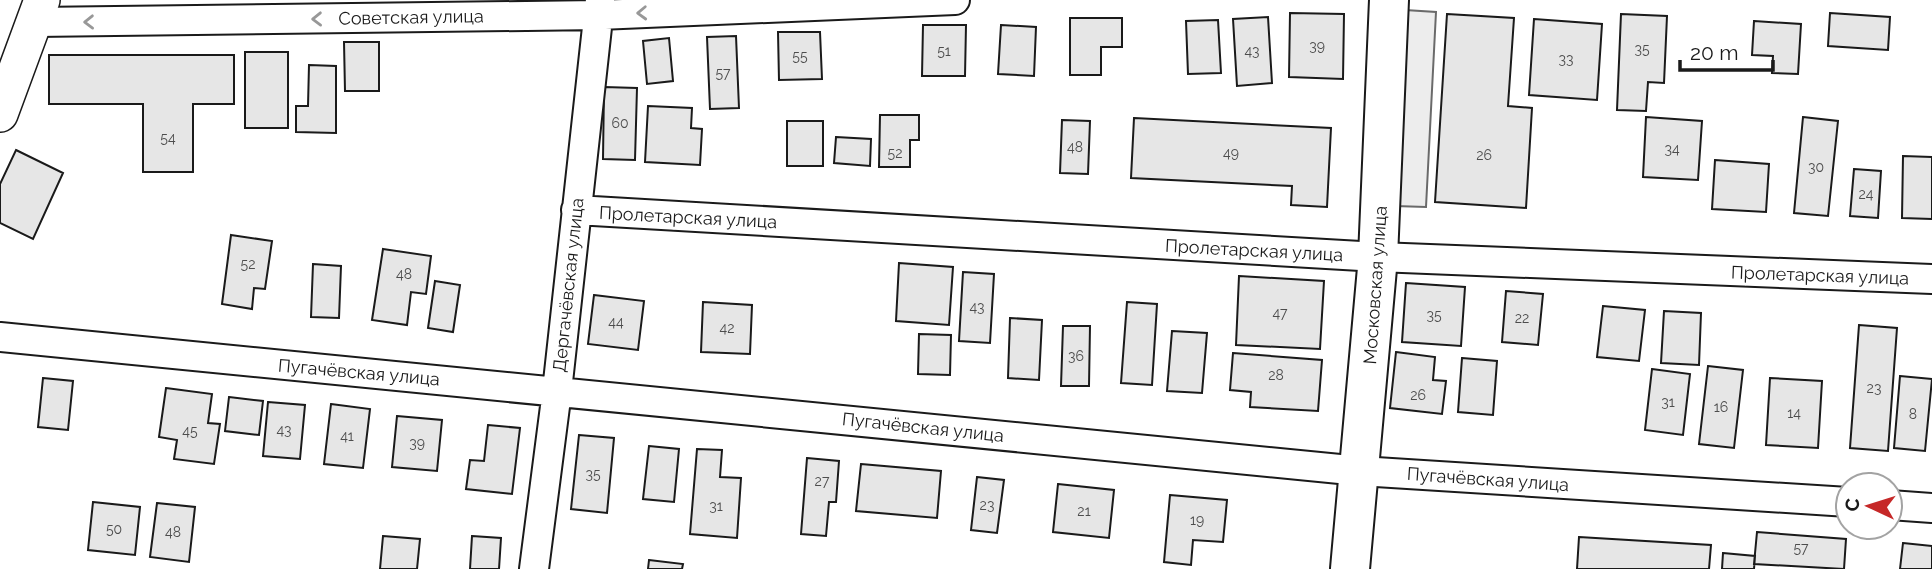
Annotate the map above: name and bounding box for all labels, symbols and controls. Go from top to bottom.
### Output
street label: Советская улица [338,5,484,29]
one-way arrow [637,6,648,21]
one-way arrow [311,11,322,27]
one-way arrow [84,14,95,29]
scale bar [1680,28,1773,72]
house number: 39 [1309,38,1325,54]
text: 20 m [1690,40,1738,65]
house number: 35 [1634,41,1650,57]
house number: 51 [937,43,951,59]
house number: 43 [1244,43,1260,59]
house number: 55 [792,48,808,64]
house number: 33 [1559,51,1573,67]
house number: 57 [715,65,731,81]
house number: 60 [611,115,629,131]
house number: 54 [160,130,176,146]
house number: 48 [1067,139,1083,155]
house number: 34 [1664,141,1680,157]
house number: 52 [888,145,902,161]
house number: 49 [1223,145,1239,161]
house number: 26 [1476,147,1492,163]
house number: 30 [1808,159,1824,175]
house number: 24 [1859,186,1874,202]
street label: Дергачёвская улица [548,197,588,373]
street label: Пролетарская улица [598,202,778,232]
street label: Московская улица [1359,205,1391,365]
street label: Пролетарская улица [1164,235,1344,265]
house number: 52 [241,256,255,272]
street label: Пролетарская улица [1731,261,1909,289]
house number: 48 [396,266,412,282]
house number: 43 [969,299,985,315]
house number: 47 [1272,305,1288,321]
house number: 35 [1426,307,1442,323]
house number: 22 [1515,310,1529,326]
house number: 44 [608,314,624,330]
house number: 42 [720,320,734,336]
house number: 36 [1068,348,1084,364]
street label: Пугачёвская улица [277,354,441,390]
house number: 28 [1268,367,1284,383]
house number: 23 [1867,380,1881,396]
house number: 26 [1410,387,1426,403]
house number: 31 [1661,394,1675,410]
house number: 16 [1714,399,1728,415]
house number: 14 [1787,405,1801,421]
house number: 8 [1909,406,1917,422]
street label: Пугачёвская улица [841,408,1005,446]
house number: 43 [276,422,292,438]
house number: 45 [182,423,198,439]
house number: 41 [340,428,354,444]
house number: 39 [409,435,425,451]
street label: Пугачёвская улица [1406,463,1570,495]
house number: 35 [585,466,601,482]
north arrow [1834,471,1904,541]
house number: 27 [815,473,830,489]
house number: 23 [980,497,994,513]
house number: 31 [709,498,723,514]
text: С [1841,498,1863,512]
house number: 21 [1077,503,1091,519]
house number: 19 [1190,512,1204,528]
house number: 50 [106,521,122,537]
house number: 48 [165,524,181,540]
house number: 57 [1793,540,1809,556]

